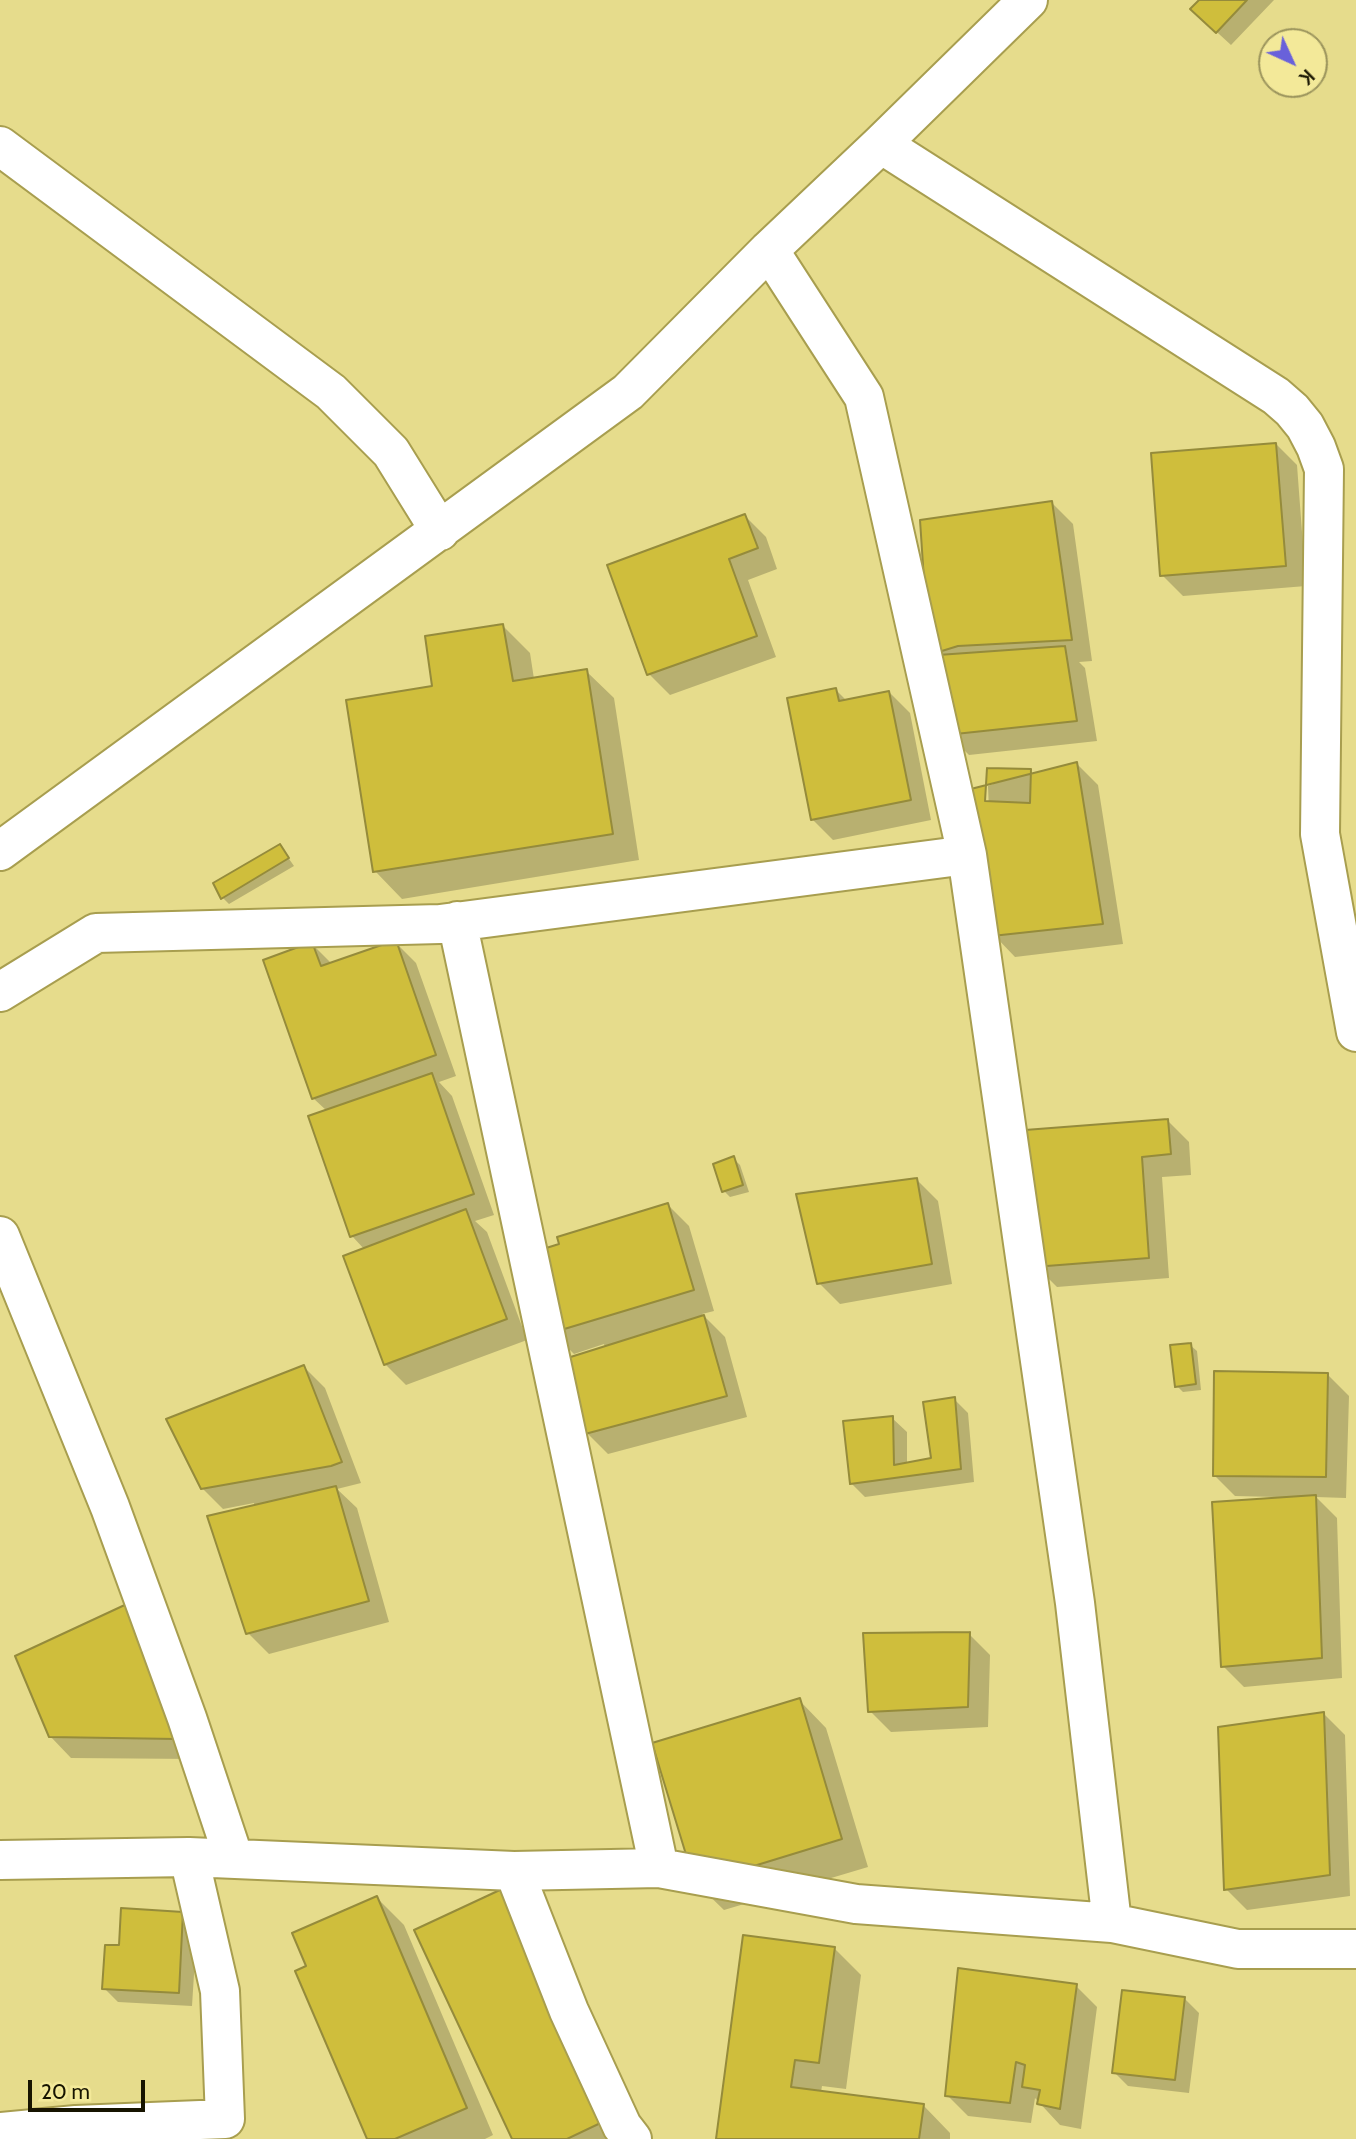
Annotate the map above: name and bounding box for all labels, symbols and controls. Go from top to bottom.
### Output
north arrow [1258,28,1328,98]
text: K [1294,64,1319,89]
scale bar [32,2066,149,2110]
text: 20 m [41,2079,90,2104]

